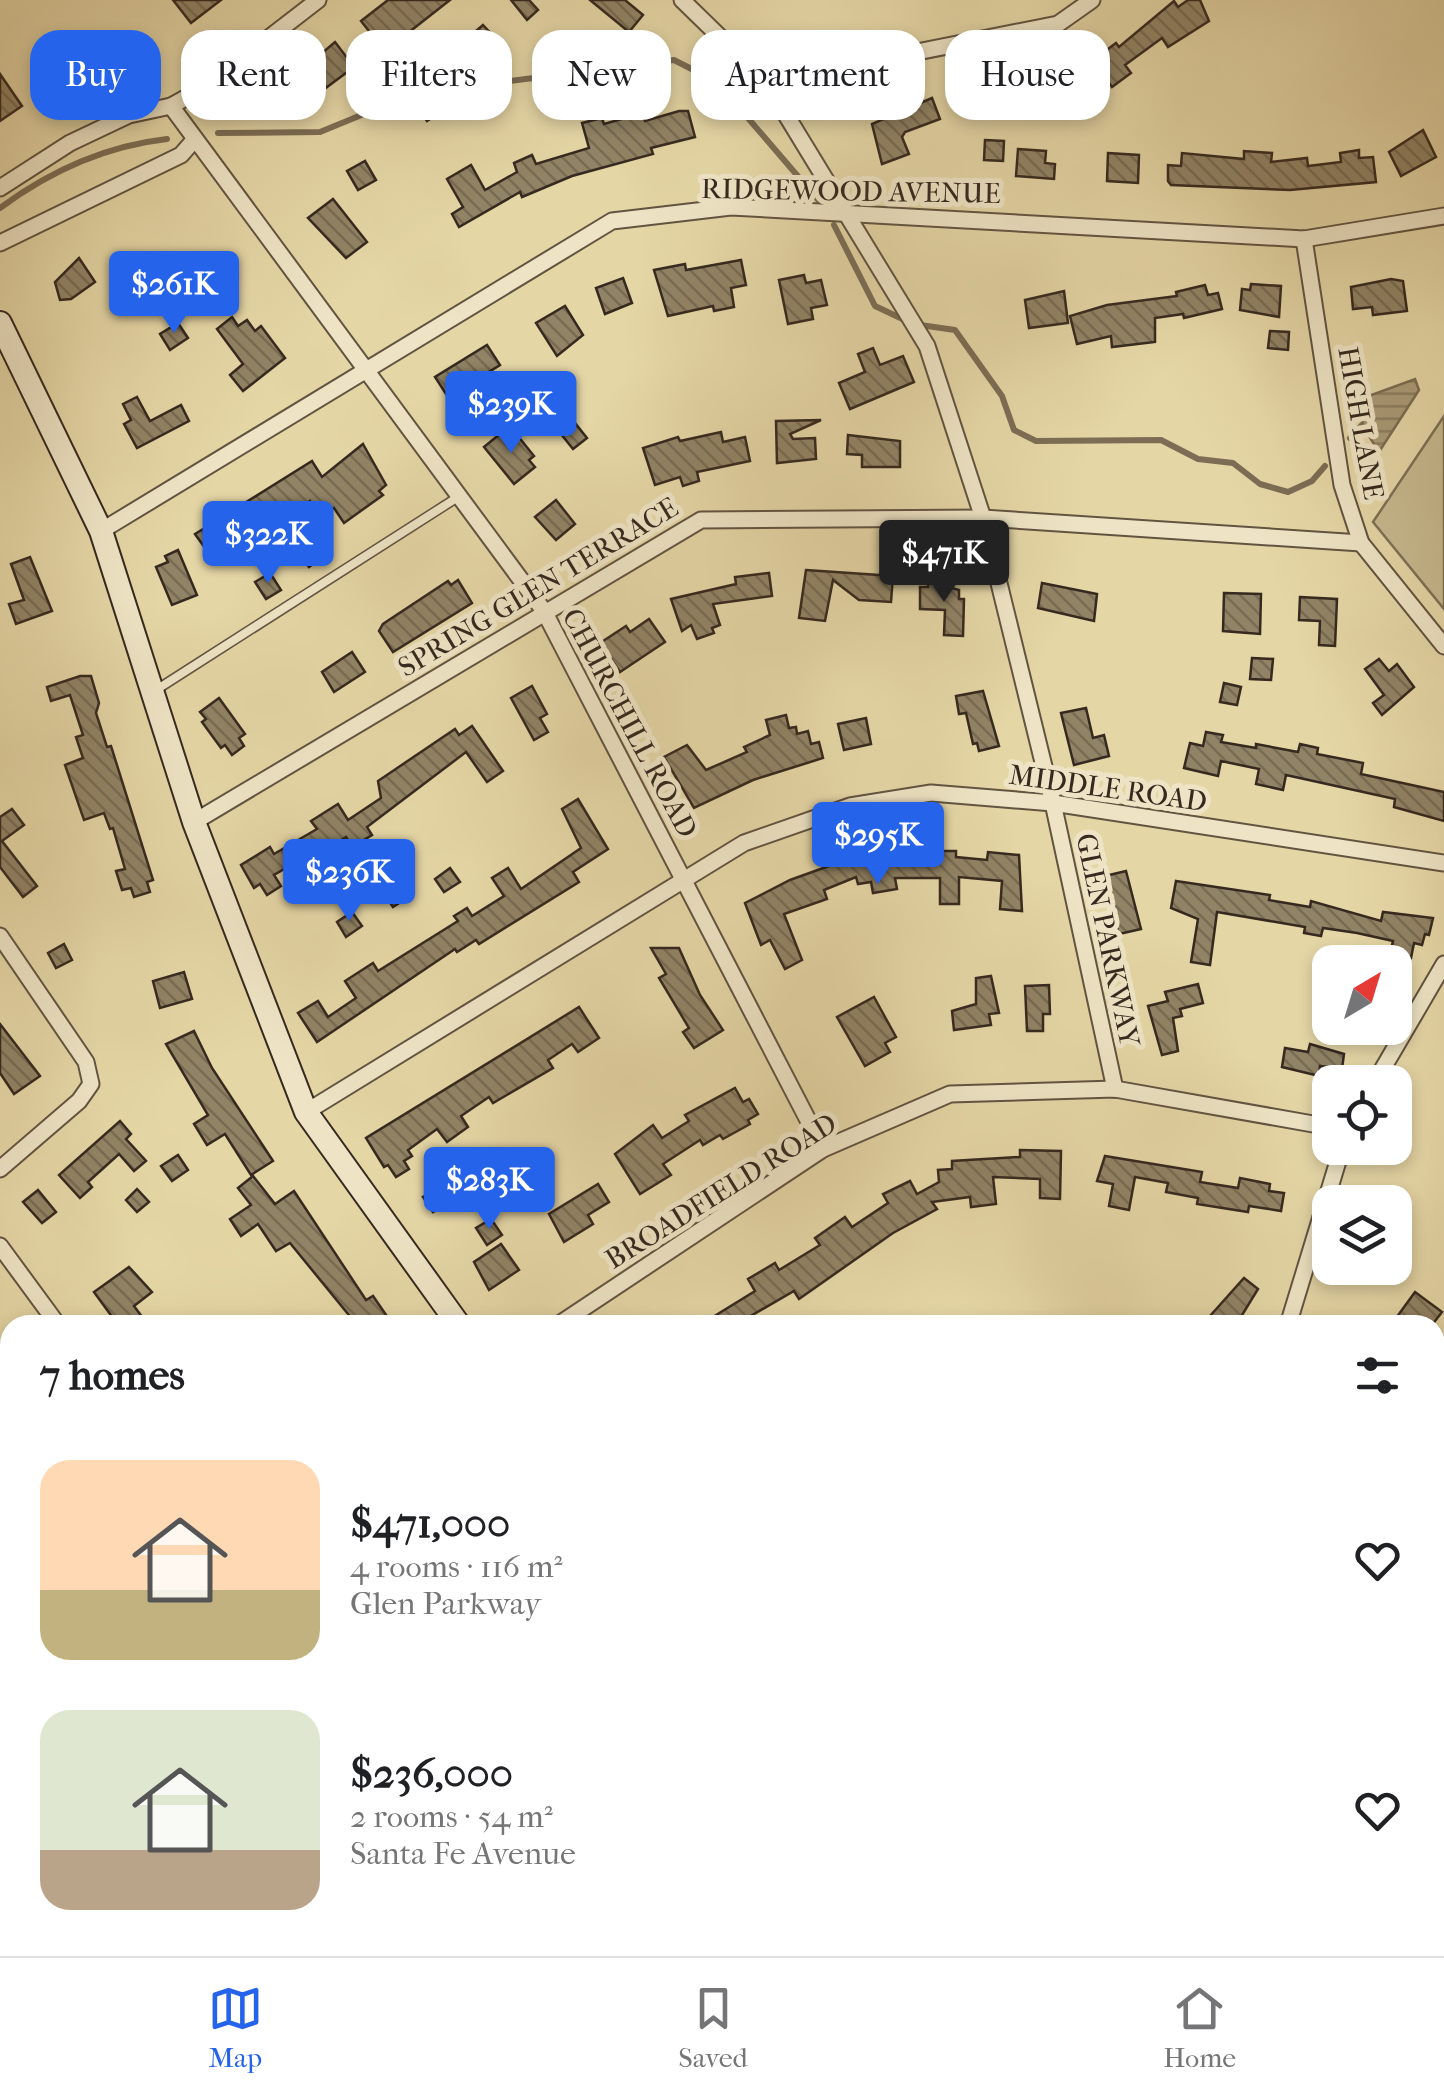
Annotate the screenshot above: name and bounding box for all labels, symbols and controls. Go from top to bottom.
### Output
chip: Buy [30,30,161,120]
chip: Rent [181,30,326,120]
chip: Filters [346,30,512,120]
chip: New [532,30,671,120]
chip: Apartment [691,30,925,120]
chip: House [945,30,1110,120]
street label: RIDGEWOOD AVENUE [701,172,1001,210]
pin: $261K [104,251,244,336]
text: $261K [131,265,217,302]
street label: HIGH LANE [1331,344,1391,502]
pin: $239K [441,371,581,456]
text: $239K [467,385,555,422]
street label: SPRING GLEN TERRACE [392,490,684,684]
pin: $322K [198,501,338,586]
text: $322K [225,515,311,552]
pin: $471K [874,520,1014,605]
text: $471K [901,534,987,571]
street label: CHURCHILL ROAD [556,603,704,843]
street label: MIDDLE ROAD [1007,758,1209,818]
pin: $295K [808,802,948,887]
text: $295K [834,816,922,853]
street label: GLEN PARKWAY [1069,830,1147,1051]
pin: $236K [279,839,419,924]
text: $236K [305,853,393,890]
north arrow [1312,945,1412,1045]
map controls [1312,945,1412,1285]
button: locate [1312,1065,1412,1165]
street label: BROADFIELD ROAD [599,1106,843,1276]
pin: $283K [419,1147,559,1232]
text: $283K [446,1161,532,1198]
button: layers [1312,1185,1412,1285]
icon: filters [1350,1348,1405,1403]
text: 7 homes [40,1351,185,1400]
text: $471,000 [350,1499,510,1548]
icon: home [120,1500,240,1620]
icon: heart [1350,1533,1405,1588]
text: 4 rooms · 116 m² [350,1548,563,1585]
text: Glen Parkway [350,1585,541,1622]
text: $236,000 [350,1749,513,1798]
icon: home [120,1750,240,1870]
icon: heart [1350,1783,1405,1838]
text: 2 rooms · 54 m² [350,1798,553,1835]
text: Santa Fe Avenue [350,1835,576,1872]
tab: Map [208,1981,263,2074]
tab: Saved [678,1981,748,2074]
tab: Home [1163,1981,1236,2074]

